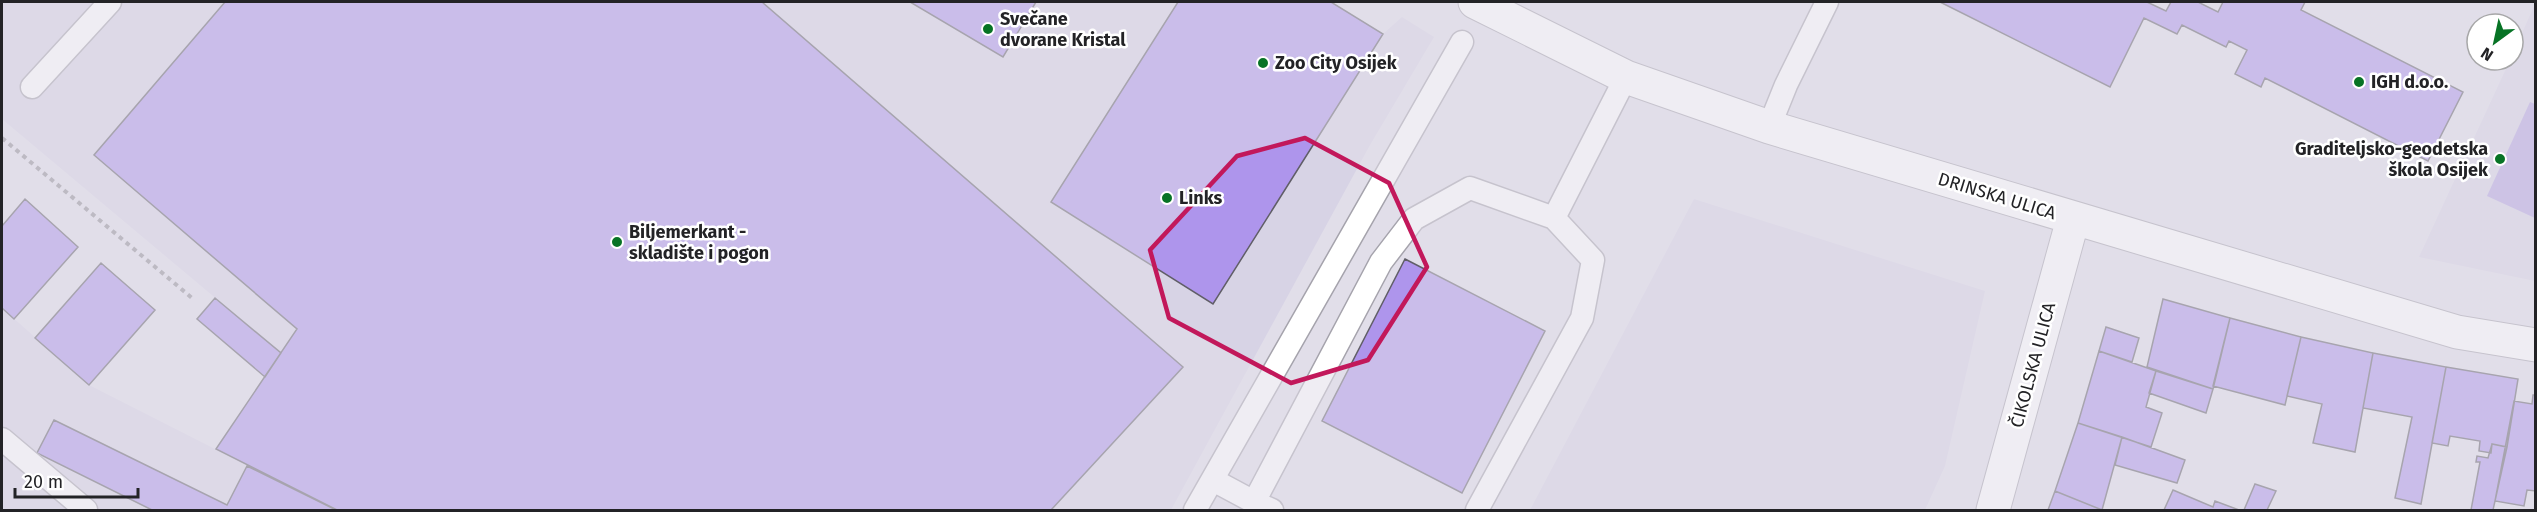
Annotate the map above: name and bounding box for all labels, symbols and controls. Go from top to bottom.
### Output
place label: Svečane dvorane Kristal [1000,8,1126,51]
north arrow [2465,12,2525,72]
marker: Svečane dvorane Kristal [981,22,995,36]
text: N [2477,43,2497,65]
place label: Zoo City Osijek [1275,52,1398,74]
marker: Zoo City Osijek [1256,56,1270,70]
place label: IGH d.o.o. [2371,71,2448,93]
marker: IGH d.o.o. [2352,75,2366,89]
place label: Graditeljsko-geodetska škola Osijek [2295,138,2489,181]
marker: Graditeljsko-geodetska škola Osijek [2493,152,2507,166]
street label: DRINSKA ULICA [1935,168,2059,225]
place label: Links [1179,187,1223,209]
marker: Links [1160,191,1174,205]
place label: Biljemerkant - skladište i pogon [629,221,769,264]
marker: Biljemerkant - skladište i pogon [610,235,624,249]
street label: ČIKOLSKA ULICA [2006,299,2060,430]
scale bar [15,461,138,499]
text: 20 m [24,471,63,493]

